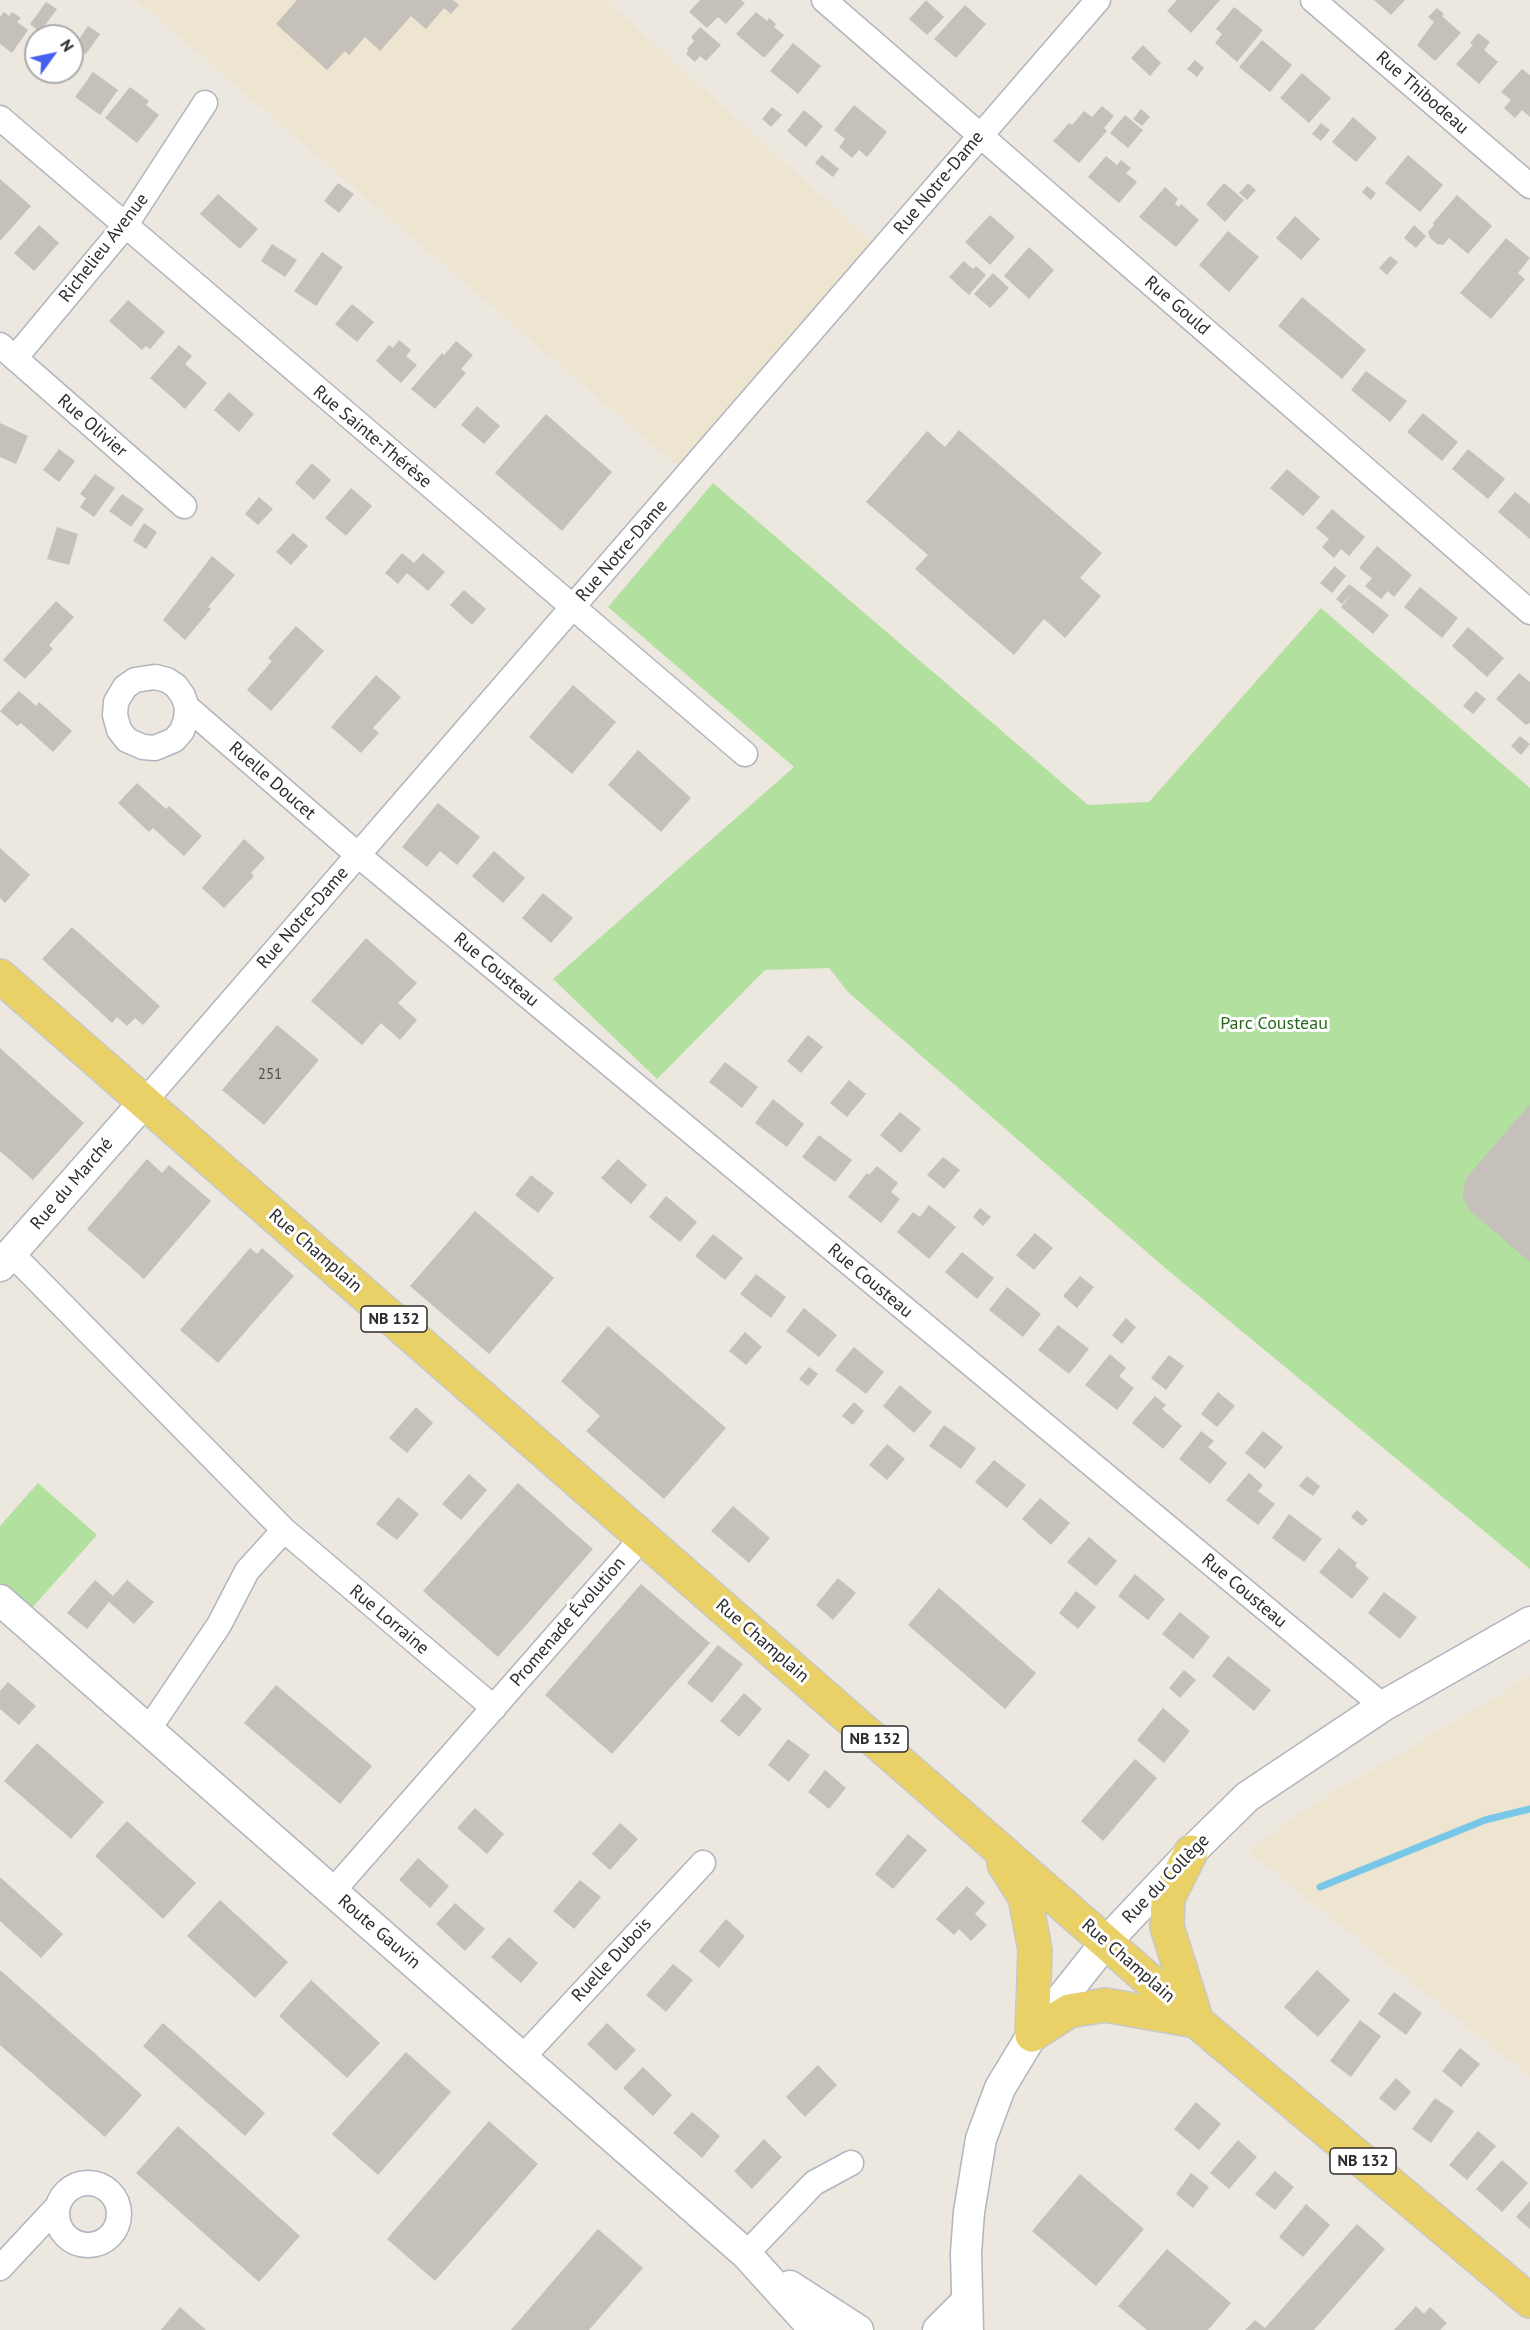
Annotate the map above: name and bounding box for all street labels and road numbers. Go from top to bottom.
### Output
street label: Rue Thibodeau [1371,47,1473,139]
street label: Rue Notre-Dame [890,127,988,239]
street label: Richelieu Avenue [55,189,153,307]
street label: Rue Gould [1140,272,1214,340]
street label: Rue Sainte-Thérèse [308,381,436,493]
street label: Rue Olivier [53,390,131,462]
street label: Rue Notre-Dame [572,496,672,606]
street label: Ruelle Doucet [224,737,320,825]
street label: Rue Notre-Dame [253,863,353,973]
street label: Rue Cousteau [449,928,543,1012]
street label: Rue du Marché [26,1134,118,1234]
street label: Rue Champlain [264,1205,366,1297]
street label: Rue Cousteau [823,1239,917,1323]
road number: NB 132 [361,1306,427,1332]
street label: Rue Cousteau [1197,1549,1291,1633]
street label: Promenade Évolution [506,1553,630,1691]
street label: Rue Lorraine [345,1581,433,1659]
street label: Rue Champlain [711,1595,813,1687]
road number: NB 132 [842,1726,908,1752]
street label: Rue du Collège [1118,1830,1214,1928]
street label: Route Gauvin [333,1890,425,1974]
street label: Ruelle Dubois [568,1913,656,2007]
street label: Rue Champlain [1077,1915,1179,2007]
road number: NB 132 [1330,2148,1396,2174]

